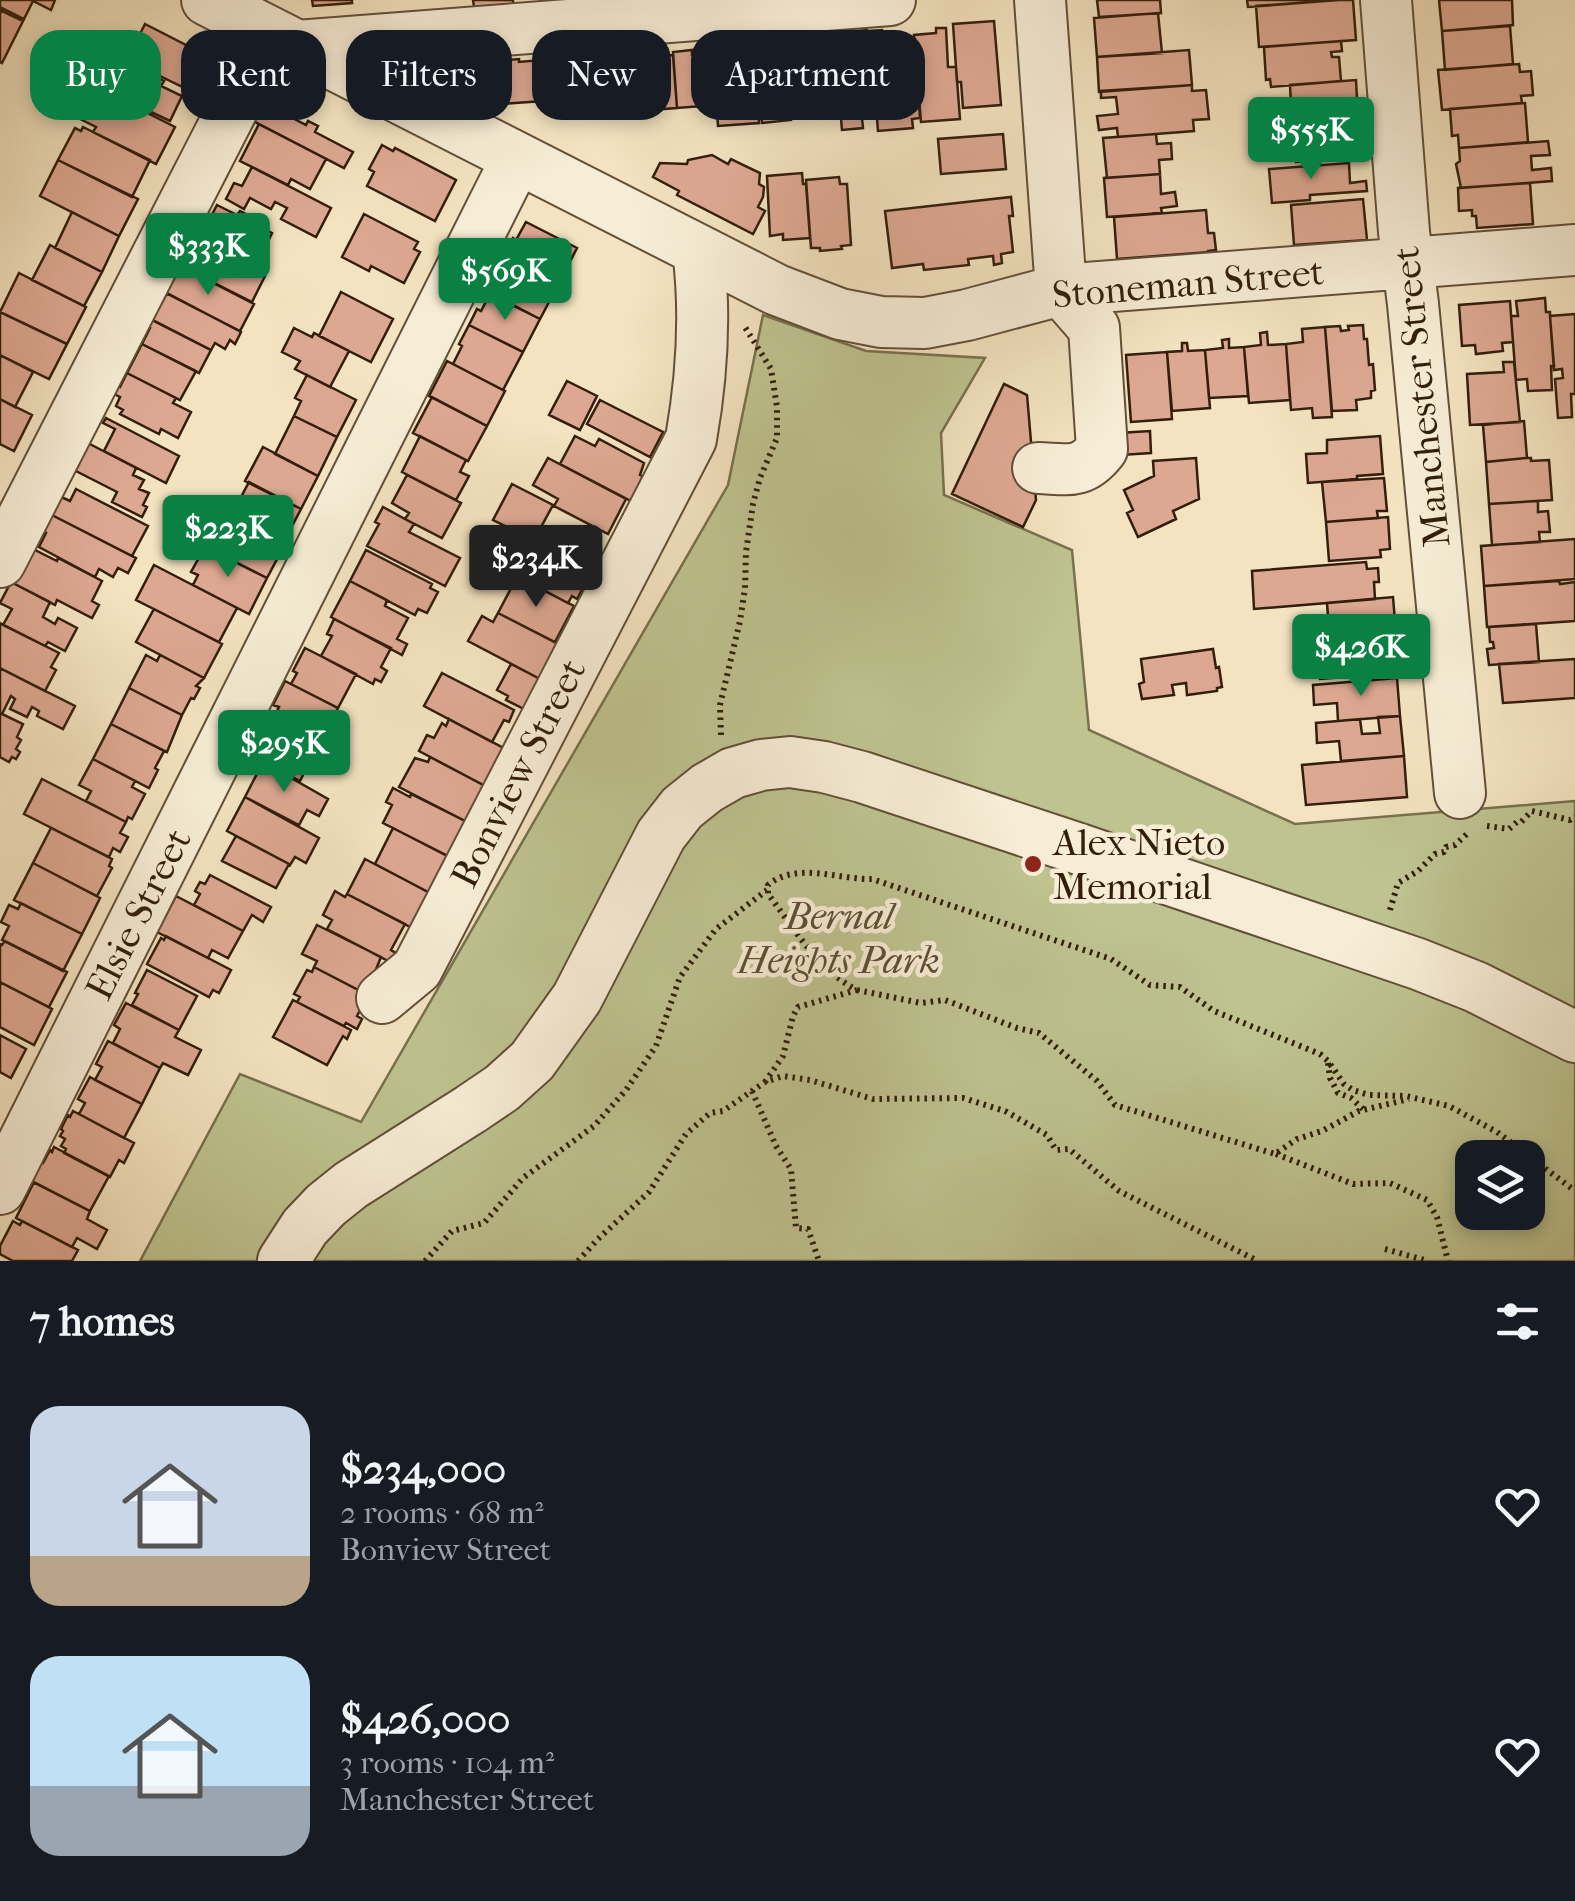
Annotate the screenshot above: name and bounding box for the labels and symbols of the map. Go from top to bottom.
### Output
pin: $555K [1241,97,1381,182]
pin: $333K [138,213,278,298]
pin: $569K [435,238,575,323]
street label: Manchester Street [1383,244,1460,549]
street label: Stoneman Street [1050,249,1326,318]
pin: $223K [158,495,298,580]
pin: $234K [466,525,606,610]
pin: $426K [1291,614,1431,699]
street label: Bonview Street [442,651,596,895]
pin: $295K [214,710,354,795]
place label: Alex Nieto Memorial [1051,820,1225,909]
street label: Elsie Street [76,821,201,1007]
marker: Alex Nieto Memorial [1022,853,1044,875]
park label: Bernal Heights Park [736,894,940,983]

